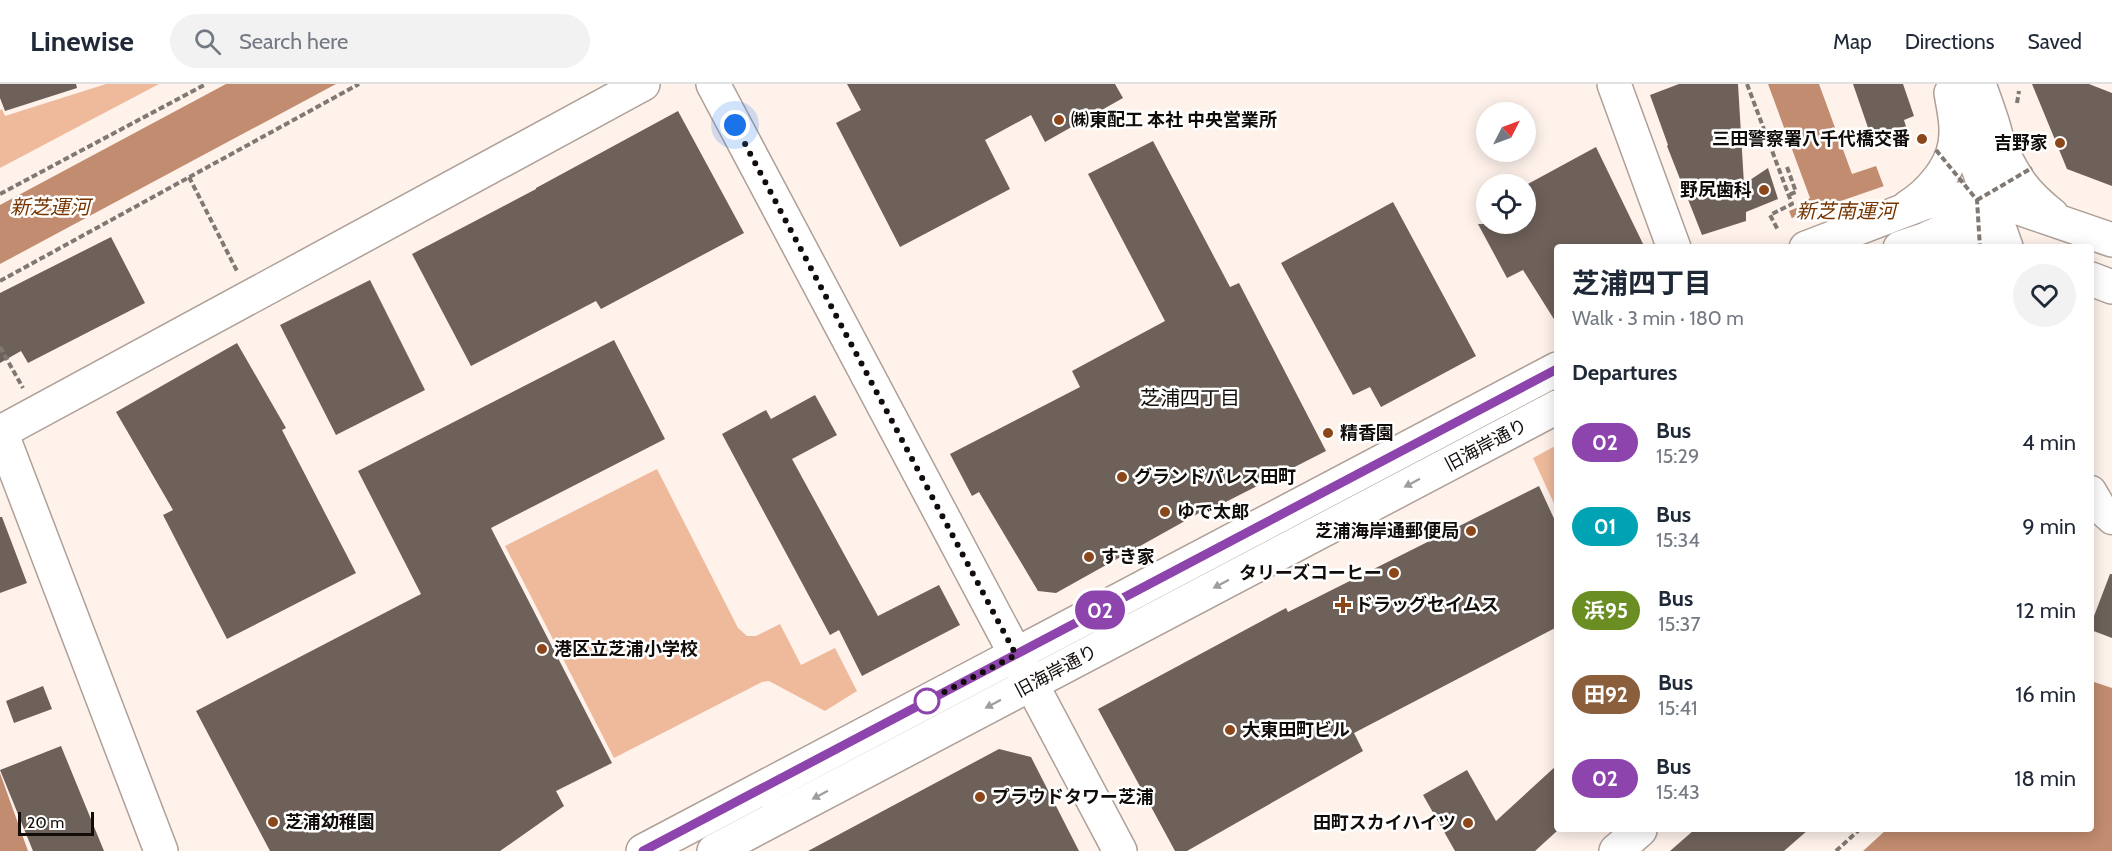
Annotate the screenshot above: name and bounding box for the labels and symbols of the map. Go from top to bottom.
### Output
north arrow [1476,102,1536,162]
place label: ㈱東配工 本社 中央営業所 [1071,109,1277,131]
your location [720,110,750,140]
marker: ㈱東配工 本社 中央営業所 [1052,113,1066,127]
place label: 三田警察署八千代橋交番 [1712,128,1910,150]
marker: 三田警察署八千代橋交番 [1915,132,1929,146]
place label: 吉野家 [1994,132,2048,154]
marker: 吉野家 [2053,136,2067,150]
place label: 野尻歯科 [1680,179,1752,201]
marker: 野尻歯科 [1757,183,1771,197]
water label: 新芝運河 [10,195,94,219]
water label: 新芝南運河 [1796,199,1900,223]
district label: 芝浦四丁目 [1140,386,1240,410]
street label: 旧海岸通り [1441,414,1531,476]
place label: 精香園 [1340,422,1394,444]
marker: 精香園 [1321,426,1335,440]
place label: グランドパレス田町 [1134,466,1296,488]
marker: グランドパレス田町 [1115,470,1129,484]
one-way arrow [1404,479,1421,488]
place label: ゆで太郎 [1177,501,1249,523]
marker: ゆで太郎 [1158,505,1172,519]
place label: 芝浦海岸通郵便局 [1315,520,1459,542]
marker: 芝浦海岸通郵便局 [1464,524,1478,538]
place label: すき家 [1101,546,1155,568]
marker: すき家 [1082,550,1096,564]
place label: タリーズコーヒー [1239,562,1382,584]
marker: タリーズコーヒー [1387,566,1401,580]
one-way arrow [1212,579,1229,589]
line badge: 02 [1073,590,1127,630]
place label: ドラッグセイムス [1355,594,1499,616]
marker: ドラッグセイムス [1336,598,1350,612]
place label: 港区立芝浦小学校 [554,638,698,660]
street label: 旧海岸通り [1011,640,1101,702]
marker: 港区立芝浦小学校 [535,642,549,656]
unlabelled marker [914,688,940,714]
one-way arrow [984,699,1001,709]
place label: 大東田町ビル [1242,719,1350,741]
marker: 大東田町ビル [1223,723,1237,737]
place label: プラウドタワー芝浦 [992,786,1154,808]
one-way arrow [812,790,829,800]
marker: プラウドタワー芝浦 [973,790,987,804]
scale bar [18,809,94,836]
place label: 芝浦幼稚園 [285,811,375,833]
place label: 田町スカイハイツ [1313,812,1456,834]
marker: 芝浦幼稚園 [266,815,280,829]
marker: 田町スカイハイツ [1461,816,1475,830]

